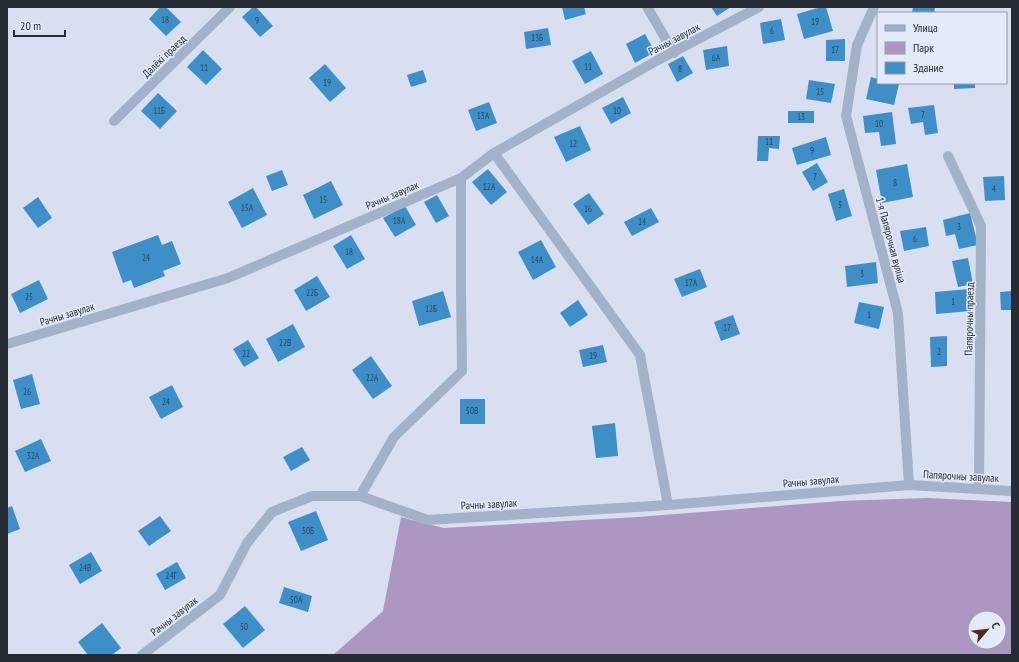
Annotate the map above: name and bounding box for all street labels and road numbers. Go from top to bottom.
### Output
street label: Рачны завулак [646,19,703,58]
street label: Далёкі праезд [139,32,189,80]
street label: Рачны завулак [363,177,421,212]
street label: 1-я Папярочная вуліца [873,196,909,284]
street label: Папярочны праезд [961,282,977,356]
street label: Рачны завулак [38,299,97,329]
street label: Папярочны завулак [923,467,1000,485]
street label: Рачны завулак [782,472,840,490]
street label: Рачны завулак [461,495,518,512]
street label: Рачны завулак [148,593,201,639]

